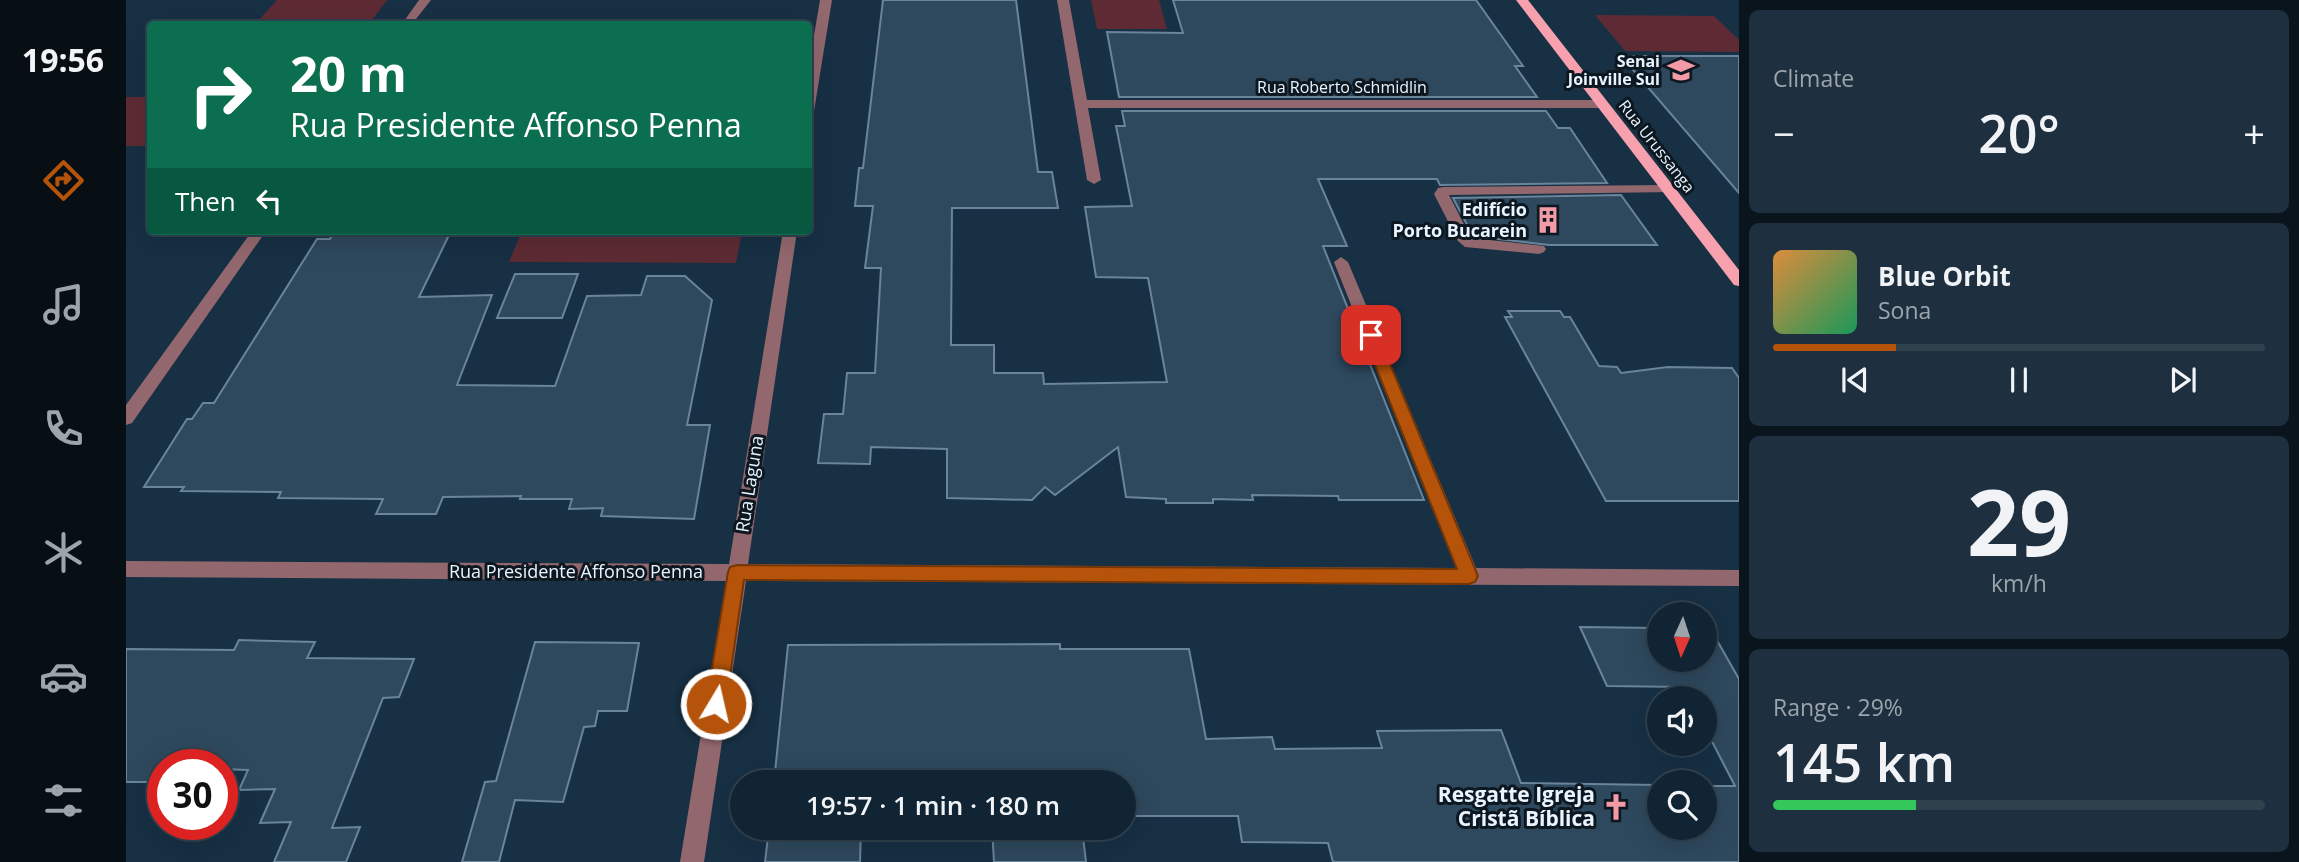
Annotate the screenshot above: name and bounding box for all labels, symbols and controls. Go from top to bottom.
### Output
text: 19:56 [22,38,104,81]
text: 20 m [290,40,407,106]
icon: right [175,49,266,140]
place label: Senai Joinville Sul [1566,50,1660,90]
school or university icon: Senai Joinville Sul [1666,55,1696,85]
text: Climate [1773,62,1854,94]
street label: Rua Roberto Schmidlin [1257,76,1427,98]
street label: Rua Urussanga [1614,95,1700,197]
text: 20° [1978,97,2060,168]
text: Rua Presidente Affonso Penna [290,103,742,146]
text: − [1773,107,1795,159]
text: + [2243,107,2265,159]
icon: directions [39,156,88,205]
icon: left [250,182,288,220]
text: Then [175,183,236,219]
place label: Edifício Porto Bucarein [1393,197,1527,242]
building icon: Edifício Porto Bucarein [1533,205,1563,235]
text: Blue Orbit [1878,258,2011,294]
icon: music [39,280,88,329]
text: Sona [1878,294,1931,326]
pin [1341,305,1401,365]
icon: arrive [1352,316,1390,354]
icon: previous [1836,361,1874,399]
icon: pause [2000,361,2038,399]
icon: next [2164,361,2202,399]
icon: phone [39,404,88,453]
street label: Rua Laguna [729,434,769,534]
text: 29 [1967,459,2071,583]
icon: climate [39,528,88,577]
street label: Rua Presidente Affonso Penna [449,559,703,583]
text: km/h [1991,567,2047,599]
north arrow [1647,602,1717,672]
map controls [1647,602,1717,840]
icon: car [39,652,88,701]
position arrow [679,667,753,741]
button: sound [1647,686,1717,756]
text: Range · 29% [1773,691,1903,723]
text: 145 km [1773,726,1955,797]
speed limit sign: 30 [147,749,238,840]
button: search [1647,770,1717,840]
icon: filters [39,776,88,825]
place label: Resgatte Igreja Cristã Bíblica [1438,780,1595,832]
text: 19:57 · 1 min · 180 m [806,787,1060,823]
church icon: Resgatte Igreja Cristã Bíblica [1601,792,1631,822]

